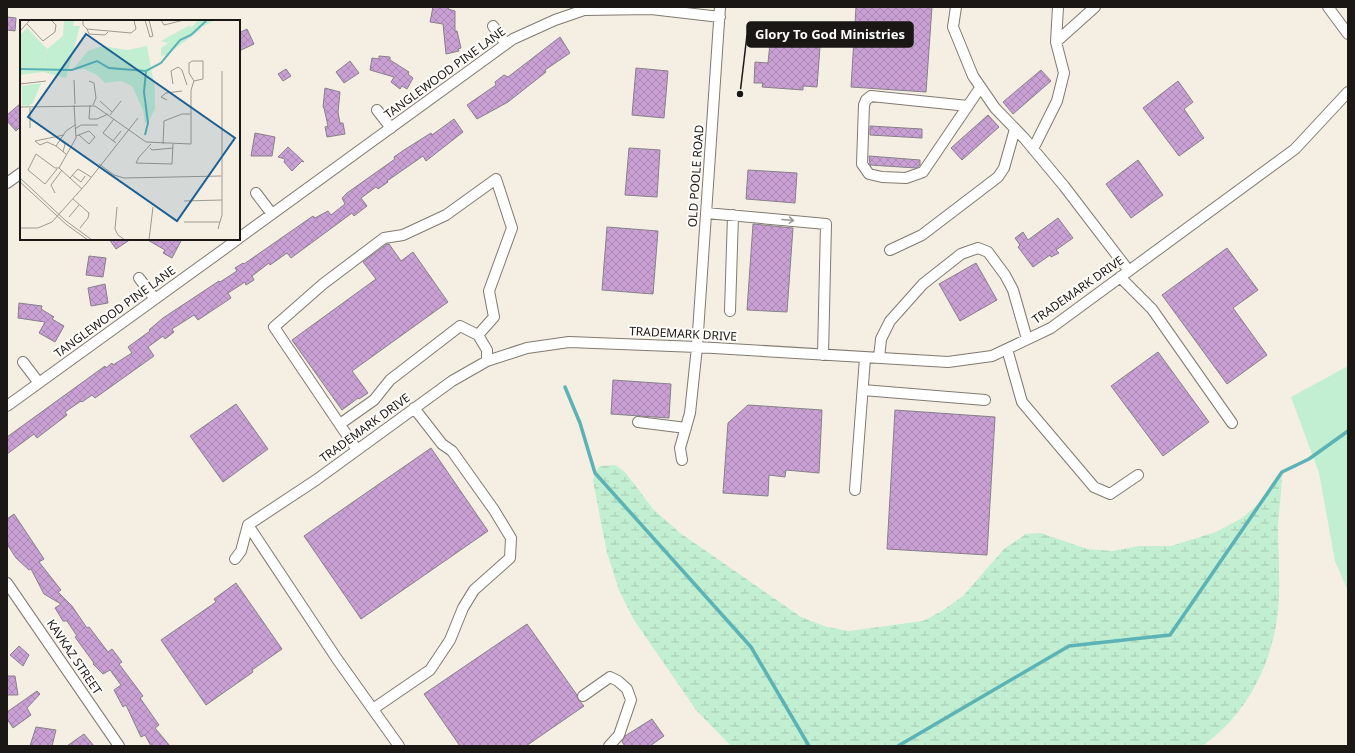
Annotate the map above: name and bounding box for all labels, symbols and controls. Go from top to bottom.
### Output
inset map [20,20,240,240]
callout: Glory To God Ministries [747,22,913,47]
street label: TANGLEWOOD PINE LANE [381,23,509,122]
text: Glory To God Ministries [755,25,905,43]
street label: OLD POOLE ROAD [683,124,708,228]
one-way arrow [781,217,794,224]
street label: TRADEMARK DRIVE [1029,252,1127,328]
street label: TANGLEWOOD PINE LANE [51,262,179,361]
street label: TRADEMARK DRIVE [629,322,737,345]
street label: TRADEMARK DRIVE [316,389,413,466]
street label: KAVKAZ STREET [43,616,106,698]

